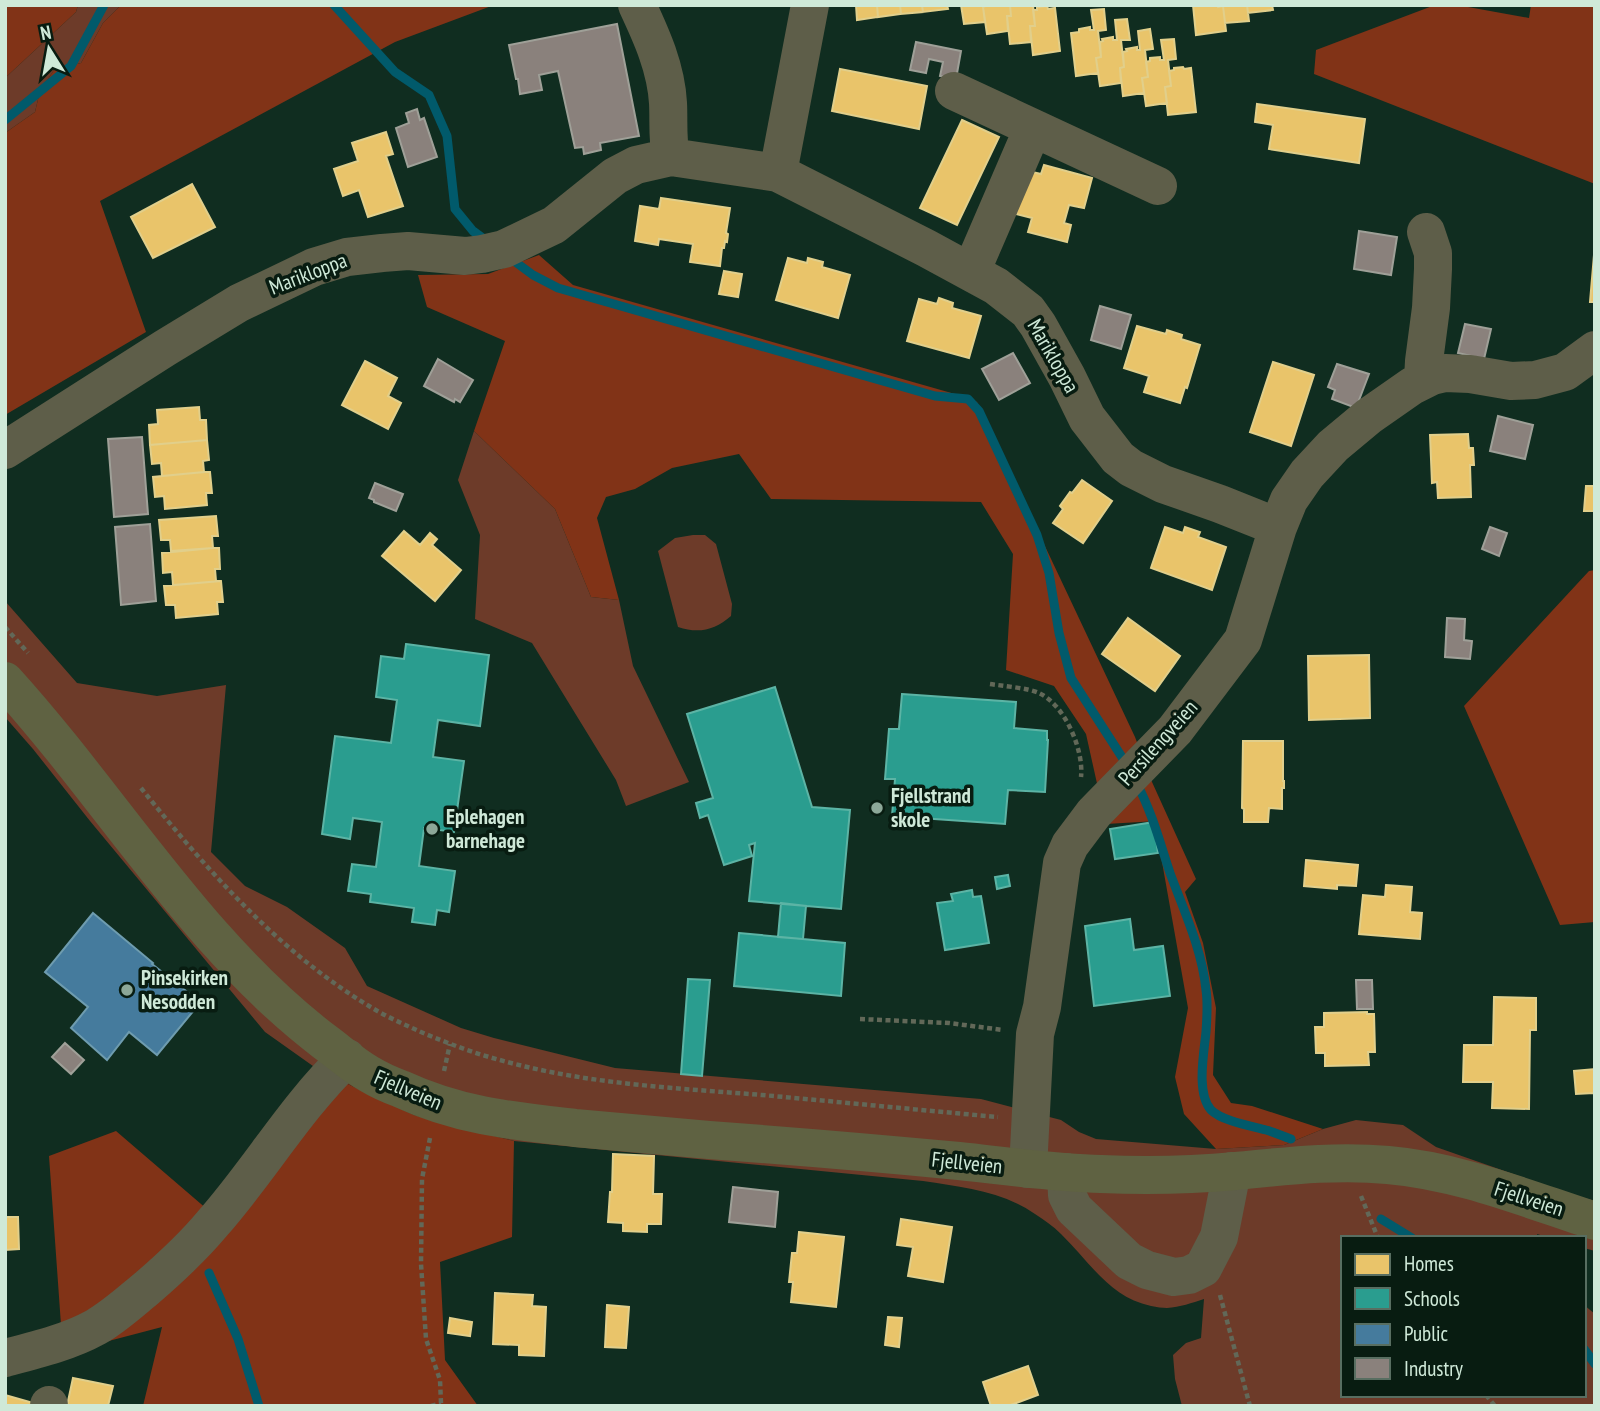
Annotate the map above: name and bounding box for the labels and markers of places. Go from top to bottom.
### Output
place label: Fjellstrand skole [891,782,971,833]
marker: Fjellstrand skole [869,800,885,816]
place label: Eplehagen barnehage [446,803,525,854]
marker: Eplehagen barnehage [424,821,440,837]
place label: Pinsekirken Nesodden [141,964,228,1015]
marker: Pinsekirken Nesodden [119,982,135,998]

